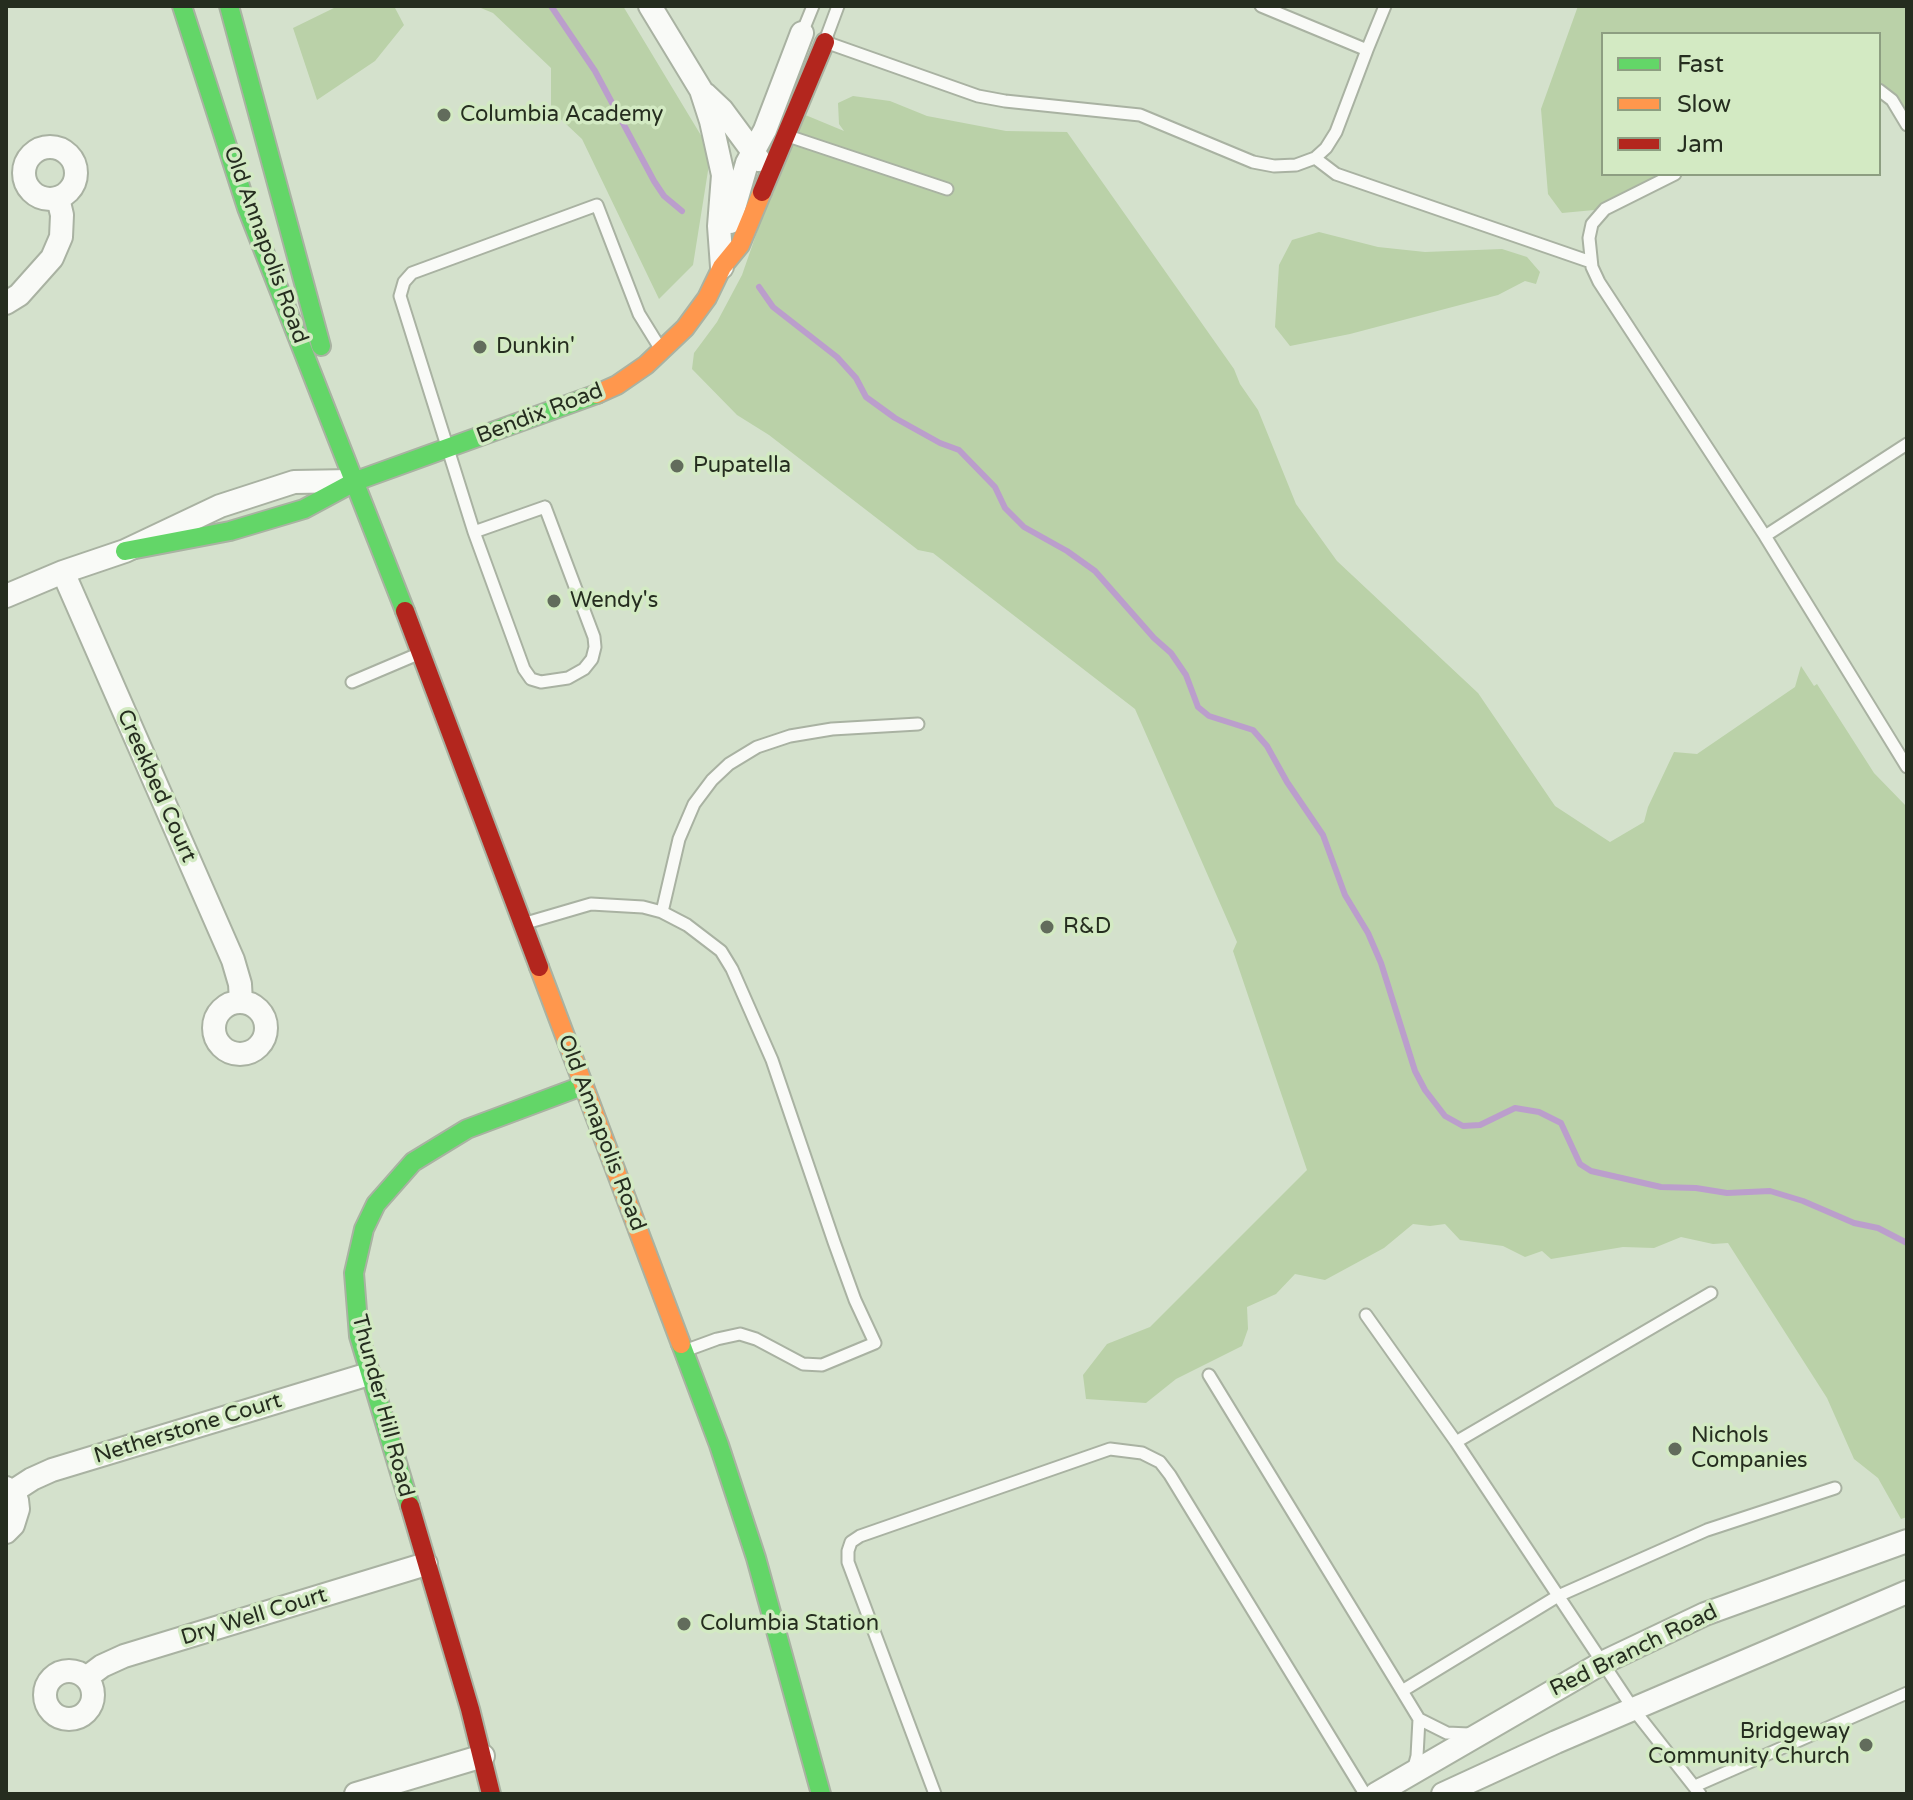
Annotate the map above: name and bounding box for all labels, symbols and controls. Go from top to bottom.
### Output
legend [1601,32,1881,176]
text: Fast [1677,50,1724,79]
text: Slow [1677,90,1731,119]
place label: Columbia Academy [460,102,663,128]
marker: Columbia Academy [435,106,453,124]
text: Jam [1677,130,1724,159]
street label: Old Annapolis Road [217,143,313,347]
place label: Dunkin' [496,334,575,360]
marker: Dunkin' [471,338,489,356]
street label: Bendix Road [473,378,607,450]
place label: Pupatella [693,453,791,479]
marker: Pupatella [668,457,686,475]
place label: Wendy's [570,588,658,614]
marker: Wendy's [545,592,563,610]
street label: Creekbed Court [110,705,202,867]
place label: R&D [1063,914,1111,940]
marker: R&D [1038,918,1056,936]
street label: Old Annapolis Road [551,1031,651,1235]
street label: Thunder Hill Road [345,1312,419,1500]
street label: Netherstone Court [91,1388,285,1470]
place label: Nichols Companies [1691,1423,1808,1474]
marker: Nichols Companies [1666,1440,1684,1458]
street label: Dry Well Court [178,1582,330,1652]
street label: Red Branch Road [1546,1599,1722,1703]
place label: Columbia Station [700,1611,879,1637]
marker: Columbia Station [675,1615,693,1633]
place label: Bridgeway Community Church [1648,1719,1850,1770]
marker: Bridgeway Community Church [1857,1736,1875,1754]

